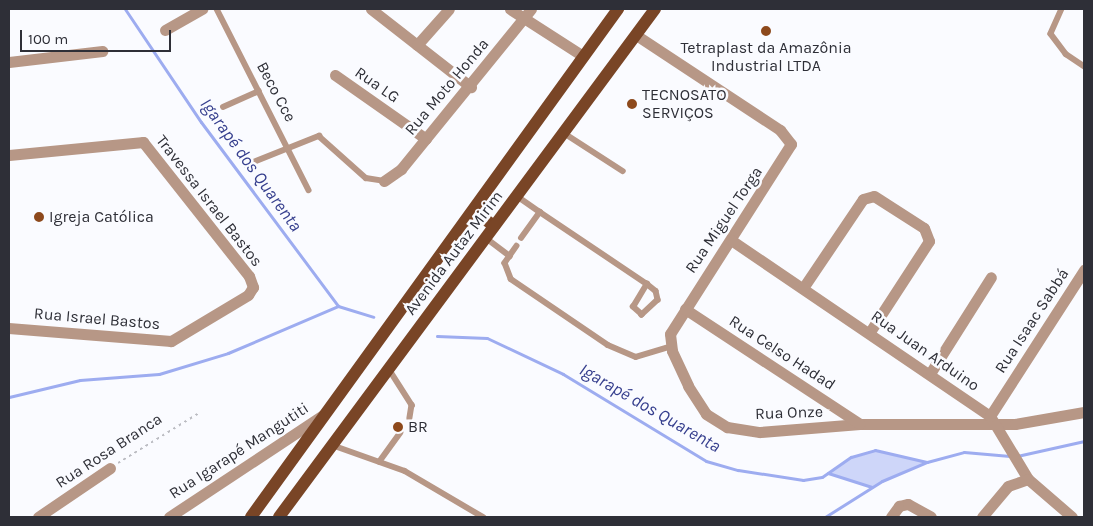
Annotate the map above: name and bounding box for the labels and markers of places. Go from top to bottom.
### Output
marker: Tetraplast da Amazônia Industrial LTDA [760,25,772,37]
place label: Tetraplast da Amazônia Industrial LTDA [680,38,852,76]
place label: TECNOSATO SERVIÇOS [642,85,727,123]
marker: TECNOSATO SERVIÇOS [626,98,638,110]
place label: Igreja Católica [49,207,154,227]
marker: Igreja Católica [33,211,45,223]
place label: BR [408,417,428,437]
marker: BR [392,421,404,433]

